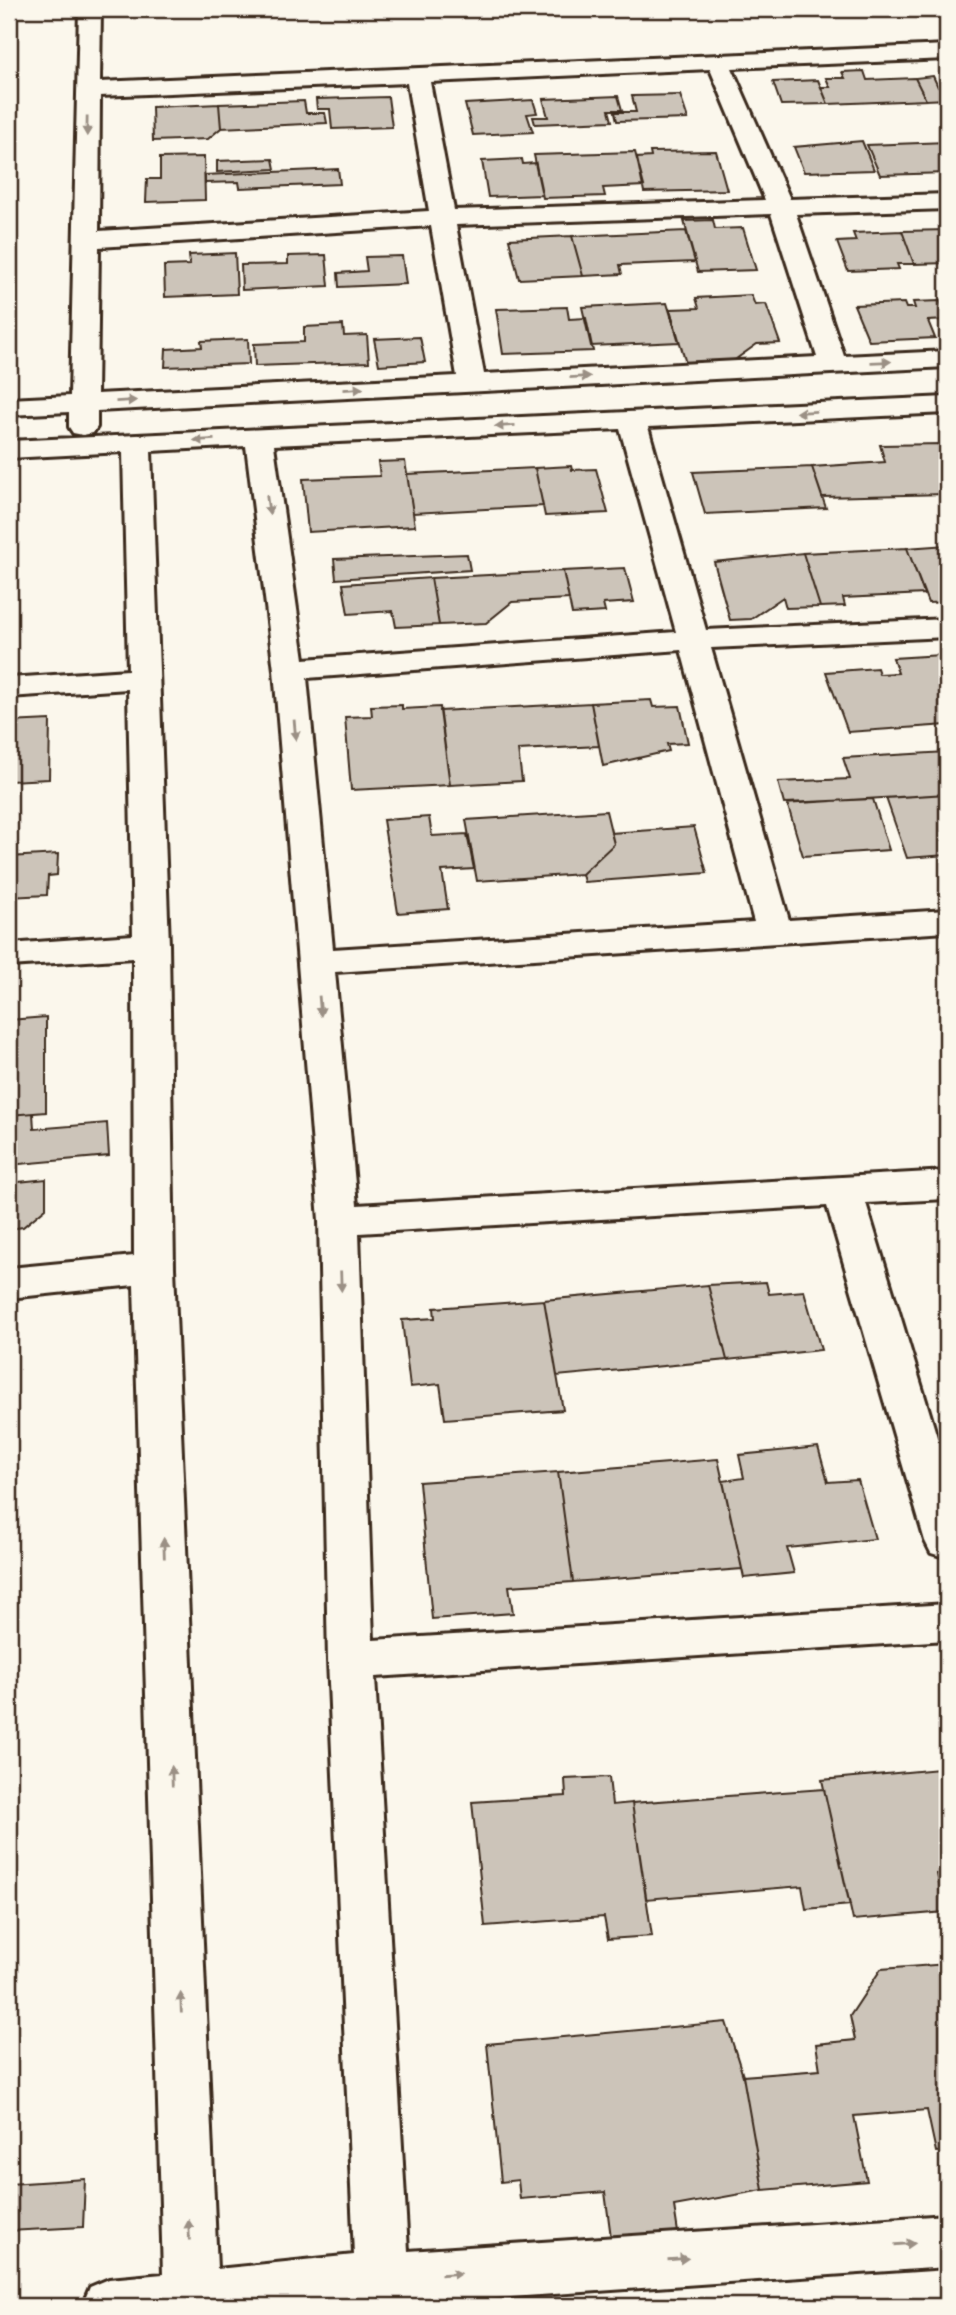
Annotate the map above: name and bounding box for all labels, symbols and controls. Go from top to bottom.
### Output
one-way arrow [81,115,93,137]
one-way arrow [870,357,892,368]
one-way arrow [569,371,591,382]
one-way arrow [342,383,364,394]
one-way arrow [115,395,137,406]
one-way arrow [794,406,816,417]
one-way arrow [494,420,516,431]
one-way arrow [193,434,215,445]
one-way arrow [262,494,273,516]
one-way arrow [290,720,301,742]
one-way arrow [315,995,326,1017]
one-way arrow [335,1271,346,1293]
one-way arrow [159,1537,170,1559]
one-way arrow [167,1764,178,1786]
one-way arrow [175,1992,186,2014]
one-way arrow [183,2219,194,2241]
one-way arrow [894,2238,916,2249]
one-way arrow [667,2253,689,2264]
one-way arrow [440,2269,462,2280]

